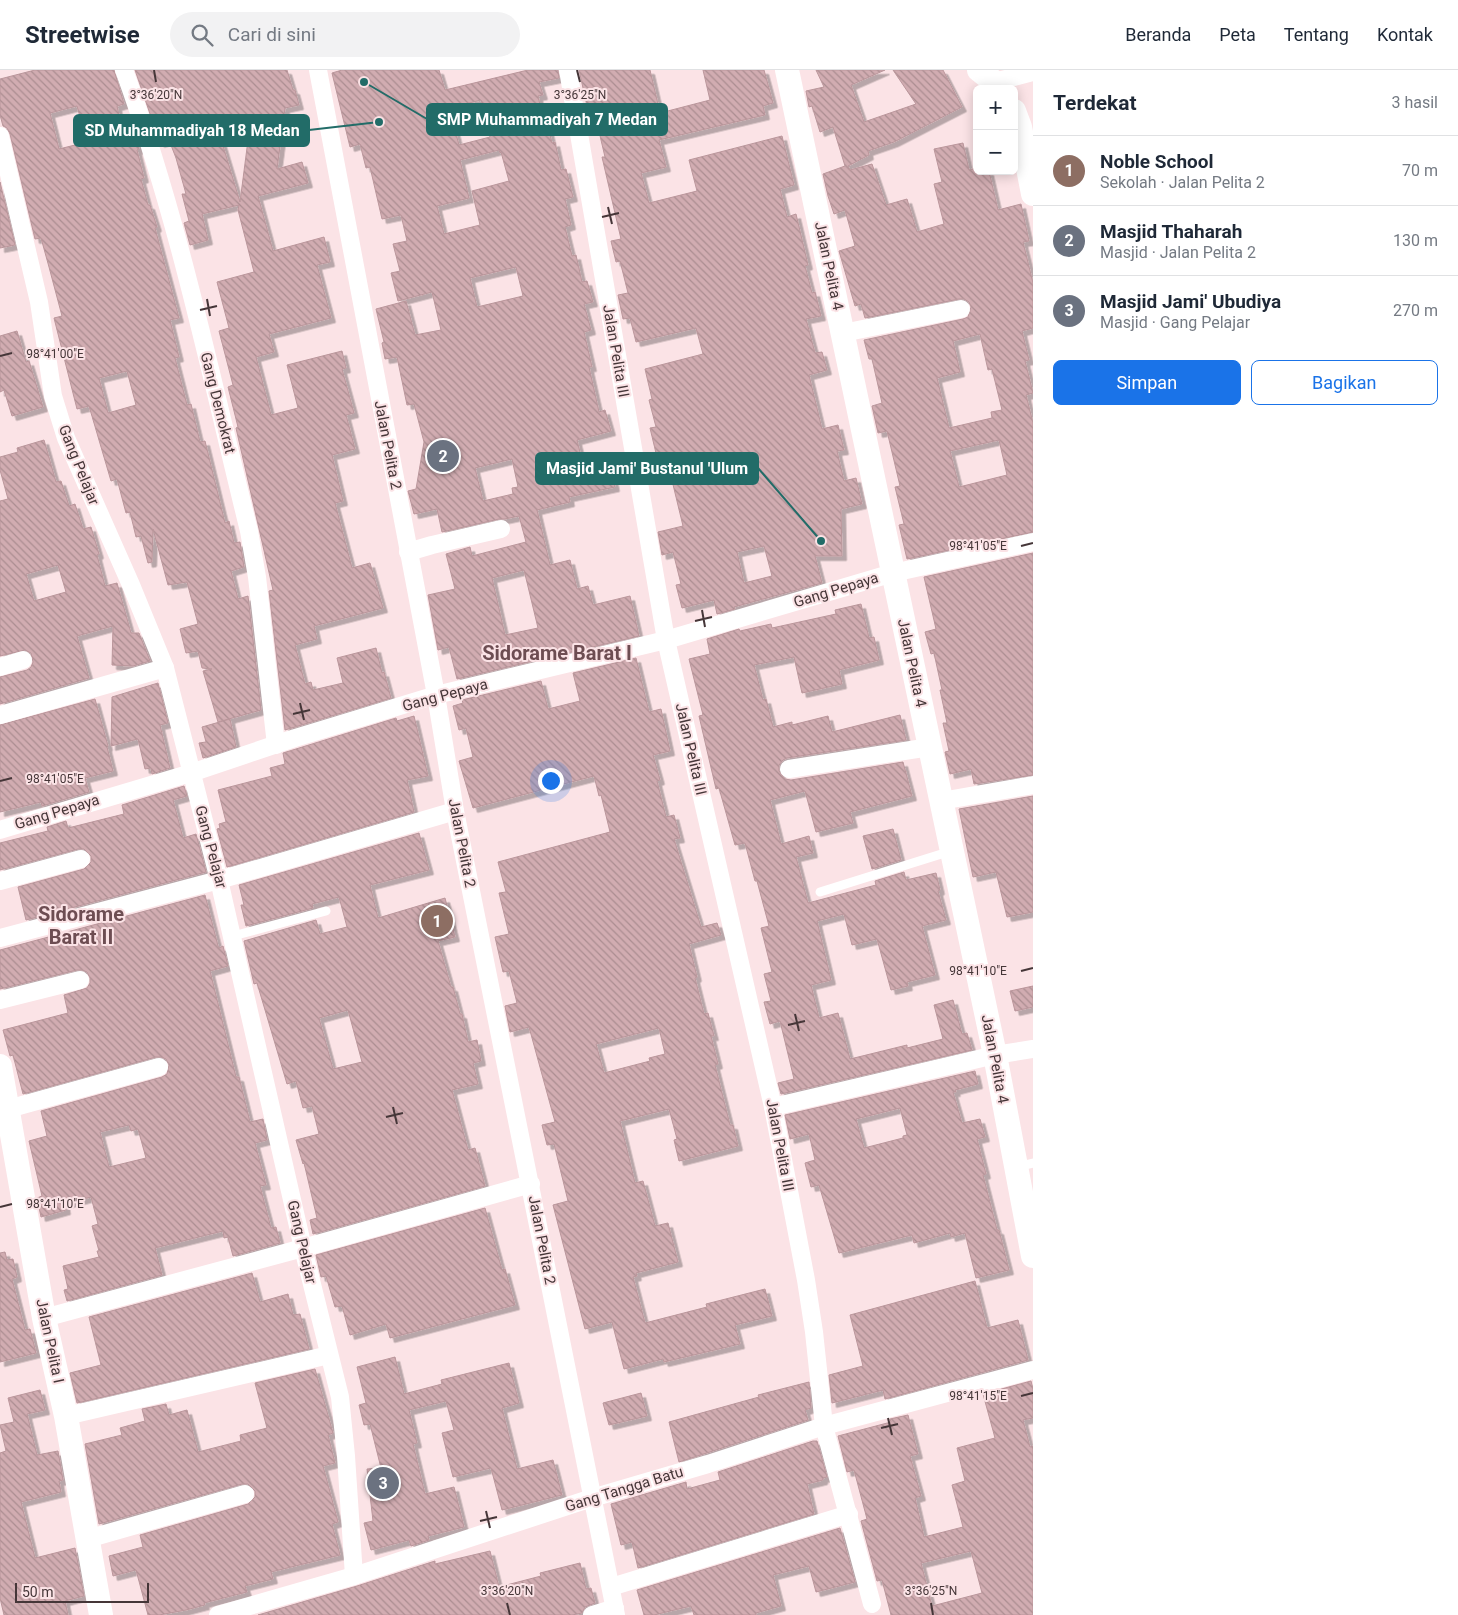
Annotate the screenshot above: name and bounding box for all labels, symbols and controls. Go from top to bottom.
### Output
search box [170,12,520,57]
text: Streetwise [25,21,140,49]
icon: search [188,21,216,49]
text: Cari di sini [228,23,316,46]
text: Beranda [1125,24,1191,45]
text: Peta [1219,24,1256,45]
text: Tentang [1284,24,1349,45]
text: Kontak [1377,24,1433,45]
map controls [973,85,1018,175]
button: + [973,85,1018,130]
text: 3°36'20"N [130,88,182,102]
text: 3°36'25"N [554,88,606,102]
text: Terdekat [1053,91,1137,115]
text: 3 hasil [1391,93,1438,112]
callout: SMP Muhammadiyah 7 Medan [427,104,667,135]
text: SMP Muhammadiyah 7 Medan [437,110,657,129]
callout: SD Muhammadiyah 18 Medan [74,115,309,146]
text: SD Muhammadiyah 18 Medan [84,121,300,140]
button: − [973,130,1018,175]
text: Noble School [1100,150,1214,173]
text: 1 [1064,161,1074,180]
text: 70 m [1402,161,1438,180]
text: Sekolah · Jalan Pelita 2 [1100,173,1265,192]
street label: Jalan Pelita 4 [811,220,847,312]
text: Masjid Thaharah [1100,220,1242,243]
text: 2 [1064,231,1074,250]
text: 130 m [1393,231,1438,250]
text: Masjid · Jalan Pelita 2 [1100,243,1256,262]
text: Masjid Jami' Ubudiya [1100,290,1281,313]
text: 3 [1064,301,1074,320]
text: 270 m [1393,301,1438,320]
street label: Jalan Pelita III [599,303,633,399]
text: Masjid · Gang Pelajar [1100,313,1250,332]
text: 98°41'00"E [26,347,84,361]
street label: Gang Demokrat [197,350,239,456]
button: Simpan [1053,360,1241,405]
button: Bagikan [1251,360,1438,405]
street label: Jalan Pelita 2 [371,399,405,491]
street label: Gang Pelajar [55,422,103,508]
pin: 2 [427,437,459,475]
callout: Masjid Jami' Bustanul 'Ulum [536,453,758,484]
text: Masjid Jami' Bustanul 'Ulum [546,459,748,478]
text: 98°41'05"E [949,539,1007,553]
street label: Gang Pepaya [791,569,881,611]
street label: Jalan Pelita 4 [894,617,930,709]
district label: Sidorame Barat I [482,641,632,665]
street label: Gang Pepaya [400,675,490,715]
street label: Jalan Pelita III [672,701,710,797]
your location [538,768,564,794]
text: 98°41'05"E [26,772,84,786]
street label: Gang Pepaya [12,791,102,833]
street label: Jalan Pelita 2 [445,797,479,889]
street label: Gang Pelajar [191,804,231,890]
district label: Sidorame Barat II [38,902,124,949]
pin: 1 [421,902,453,940]
text: 98°41'10"E [949,964,1007,978]
street label: Jalan Pelita 4 [978,1013,1013,1105]
street label: Jalan Pelita III [762,1097,798,1193]
street label: Jalan Pelita 2 [525,1194,559,1286]
text: 98°41'10"E [26,1197,84,1211]
street label: Gang Pelajar [284,1199,320,1285]
street label: Jalan Pelita I [32,1297,68,1385]
text: 98°41'15"E [949,1389,1007,1403]
street label: Gang Tangga Batu [563,1462,685,1516]
pin: 3 [367,1464,399,1502]
scale bar [15,1580,149,1603]
text: 50 m [22,1584,54,1600]
text: 3°36'20"N [481,1584,533,1598]
text: 3°36'25"N [905,1584,957,1598]

